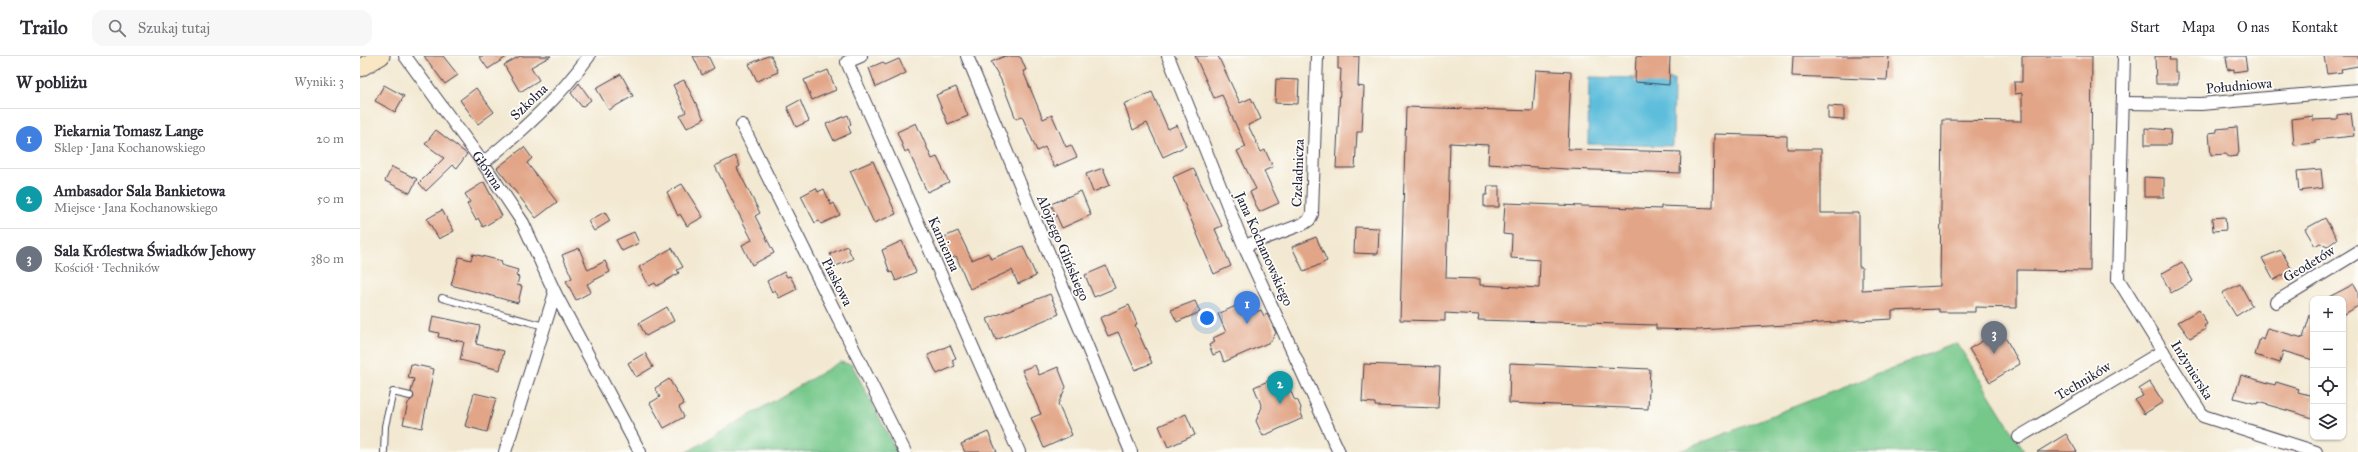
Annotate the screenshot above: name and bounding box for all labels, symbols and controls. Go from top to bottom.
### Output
search box [92,10,372,46]
text: Trailo [20,16,68,39]
icon: search [106,17,128,39]
text: Szukaj tutaj [138,19,210,37]
text: Start [2131,19,2160,36]
text: Mapa [2182,19,2215,36]
text: O nas [2237,19,2269,36]
text: Kontakt [2291,19,2338,36]
text: W pobliżu [16,72,87,93]
text: Wyniki: 3 [294,74,344,90]
street label: Południowa [2205,75,2273,97]
street label: Szkolna [507,80,551,124]
text: Piekarnia Tomasz Lange [54,122,204,140]
text: 1 [26,131,32,147]
text: 20 m [316,131,344,147]
street label: Czeladnicza [1288,139,1308,207]
text: Sklep · Jana Kochanowskiego [54,140,206,156]
street label: Główna [468,147,507,193]
text: Ambasador Sala Bankietowa [54,182,225,200]
street label: Jana Kochanowskiego [1229,188,1297,309]
text: 2 [26,191,32,207]
text: 50 m [317,191,344,207]
street label: Alojzego Glińskiego [1033,192,1093,303]
text: Miejsce · Jana Kochanowskiego [54,200,218,216]
street label: Kamienna [924,214,964,274]
text: Sala Królestwa Świadków Jehowy [54,242,255,260]
street label: Geodetów [2280,242,2339,286]
text: 3 [26,251,32,267]
text: 380 m [311,251,344,267]
street label: Piaskowa [818,255,856,309]
text: Kościół · Techników [54,260,160,276]
pin: 1 [1234,291,1260,324]
map controls [2310,296,2346,440]
button: + [2310,296,2346,332]
your location [1197,308,1217,328]
pin: 3 [1981,321,2007,354]
button: − [2310,332,2346,368]
street label: Inżynierska [2167,337,2217,403]
street label: Techników [2052,357,2115,404]
button: locate [2310,368,2346,404]
pin: 2 [1267,371,1293,404]
button: layers [2310,404,2346,440]

